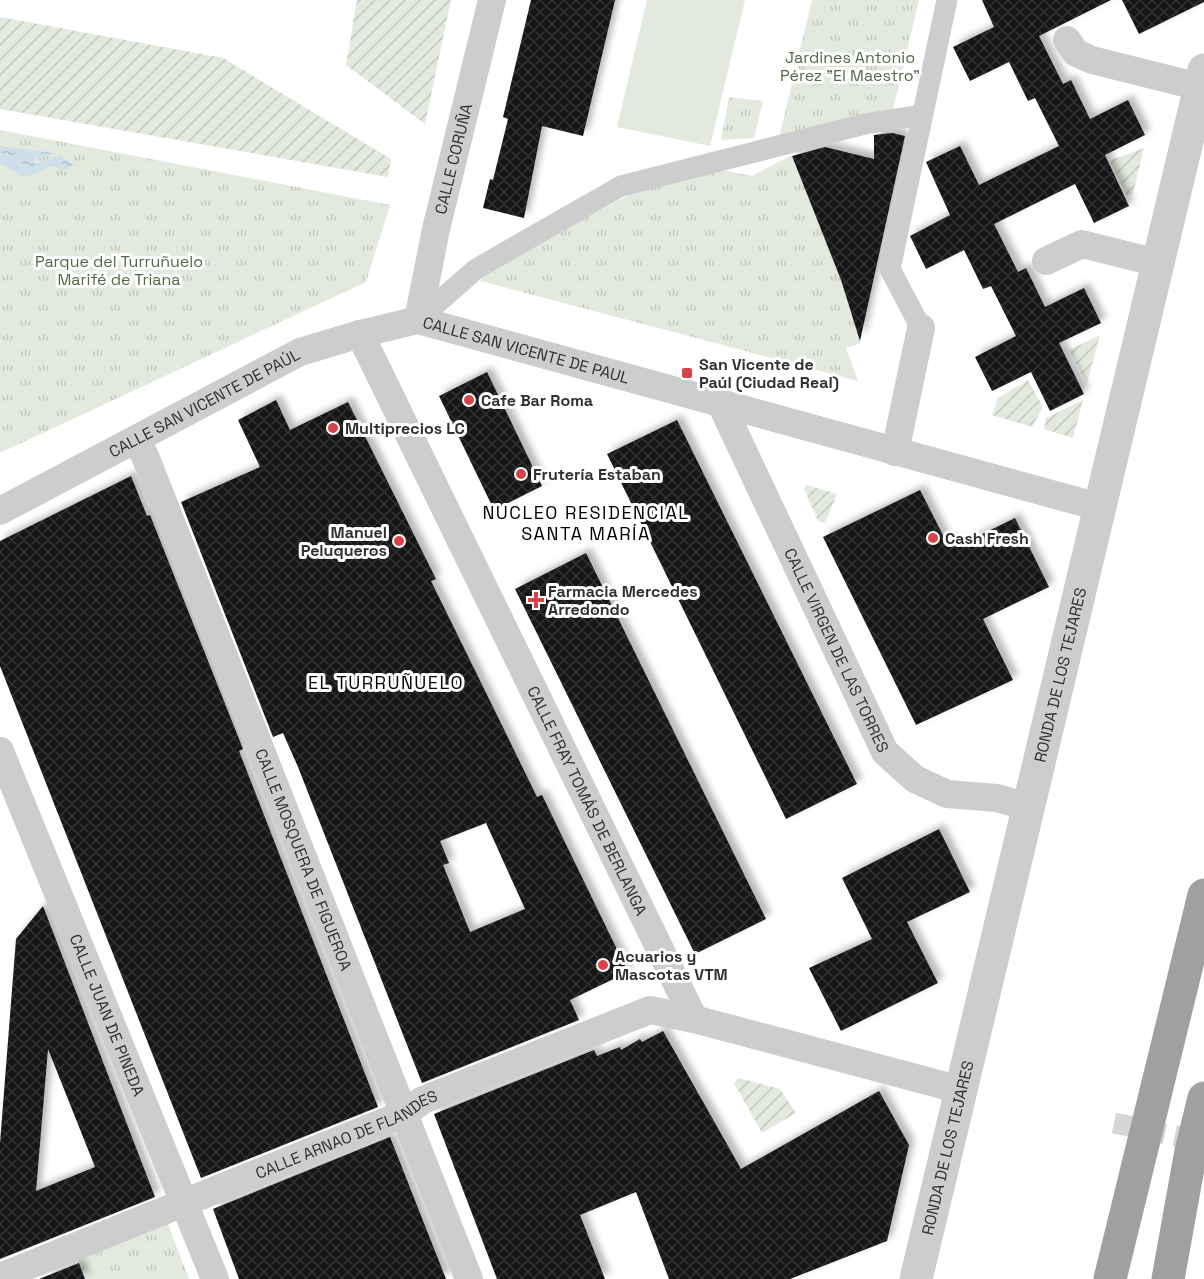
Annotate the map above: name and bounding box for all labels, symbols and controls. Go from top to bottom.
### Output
park label: Jardines Antonio Pérez "El Maestro" [780,47,920,86]
street label: CALLE CORUÑA [430,101,477,217]
park label: Parque del Turruñuelo Marifé de Triana [35,251,203,290]
street label: CALLE SAN VICENTE DE PAUL [420,312,632,389]
street label: CALLE SAN VICENTE DE PAÚL [105,344,304,462]
place label: San Vicente de Paúl (Ciudad Real) [699,354,839,393]
marker: San Vicente de Paúl (Ciudad Real) [680,366,694,380]
place label: Cafe Bar Roma [481,390,593,411]
marker: Cafe Bar Roma [462,393,476,407]
place label: Multiprecios LC [345,418,465,439]
marker: Multiprecios LC [326,421,340,435]
place label: Frutería Estaban [533,464,661,485]
marker: Frutería Estaban [514,467,528,481]
district label: NUCLEO RESIDENCIAL SANTA MARÍA [482,501,690,545]
place label: Manuel Peluqueros [301,522,387,561]
place label: Cash Fresh [945,528,1029,549]
marker: Cash Fresh [926,531,940,545]
marker: Manuel Peluqueros [392,534,406,548]
street label: CALLE VIRGEN DE LAS TORRES [779,545,894,756]
place label: Farmacia Mercedes Arredondo [548,581,698,620]
street label: RONDA DE LOS TEJARES [1029,585,1091,764]
marker: Farmacia Mercedes Arredondo [529,593,543,607]
district label: EL TURRUÑUELO [308,671,464,694]
street label: CALLE FRAY TOMÁS DE BERLANGA [522,682,652,919]
street label: CALLE MOSQUERA DE FIGUEROA [250,746,357,974]
street label: CALLE JUAN DE PINEDA [65,931,149,1099]
place label: Acuarios y Mascotas VTM [615,946,728,985]
marker: Acuarios y Mascotas VTM [596,958,610,972]
street label: RONDA DE LOS TEJARES [917,1058,979,1237]
street label: CALLE ARNAO DE FLANDES [252,1085,441,1184]

